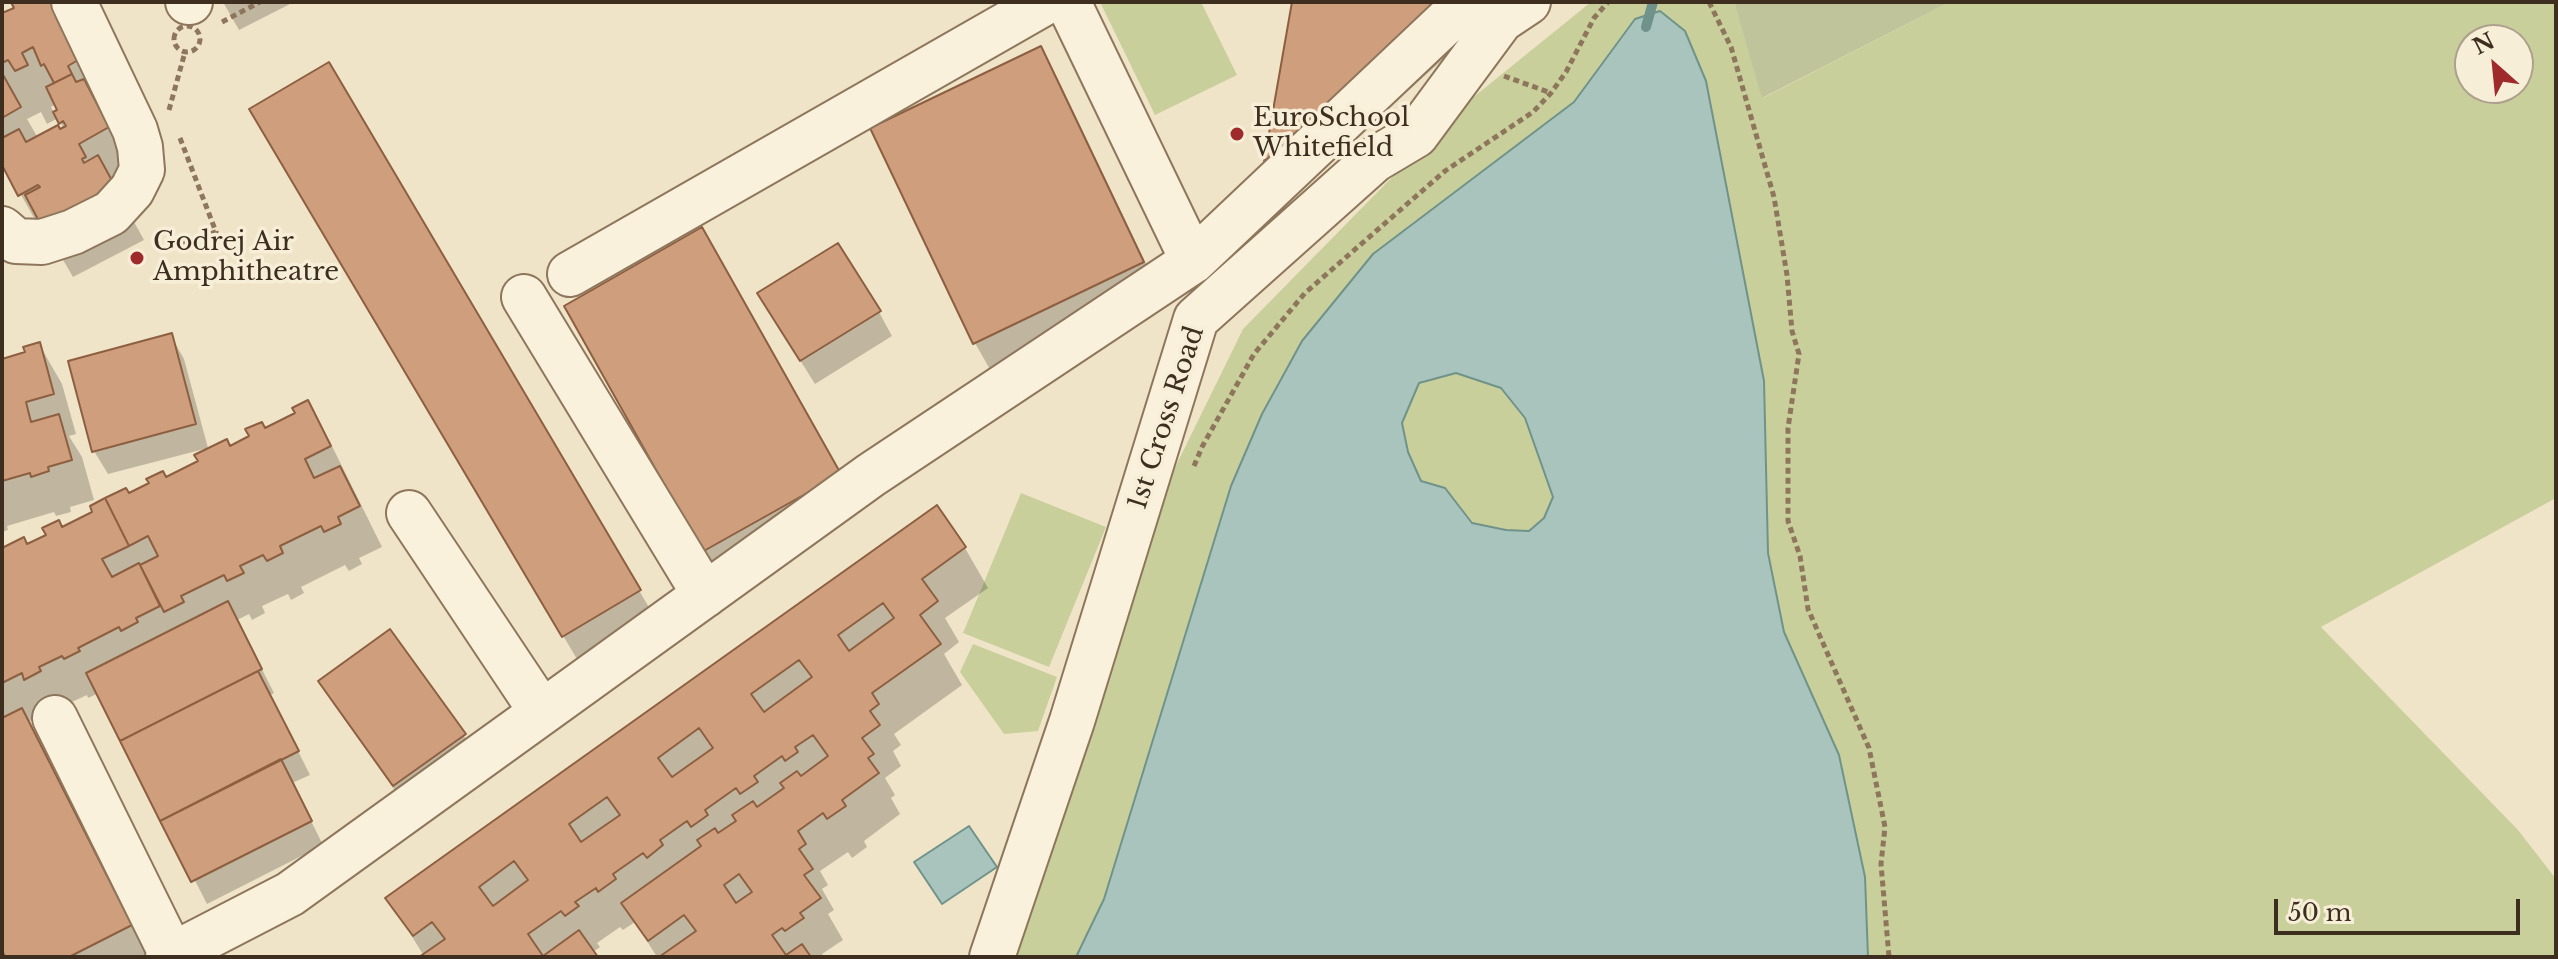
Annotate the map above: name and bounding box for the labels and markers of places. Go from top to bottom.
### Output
place label: EuroSchool Whitefield [1253,103,1409,164]
marker: EuroSchool Whitefield [1228,125,1246,143]
place label: Godrej Air Amphitheatre [153,227,339,288]
marker: Godrej Air Amphitheatre [128,249,146,267]

